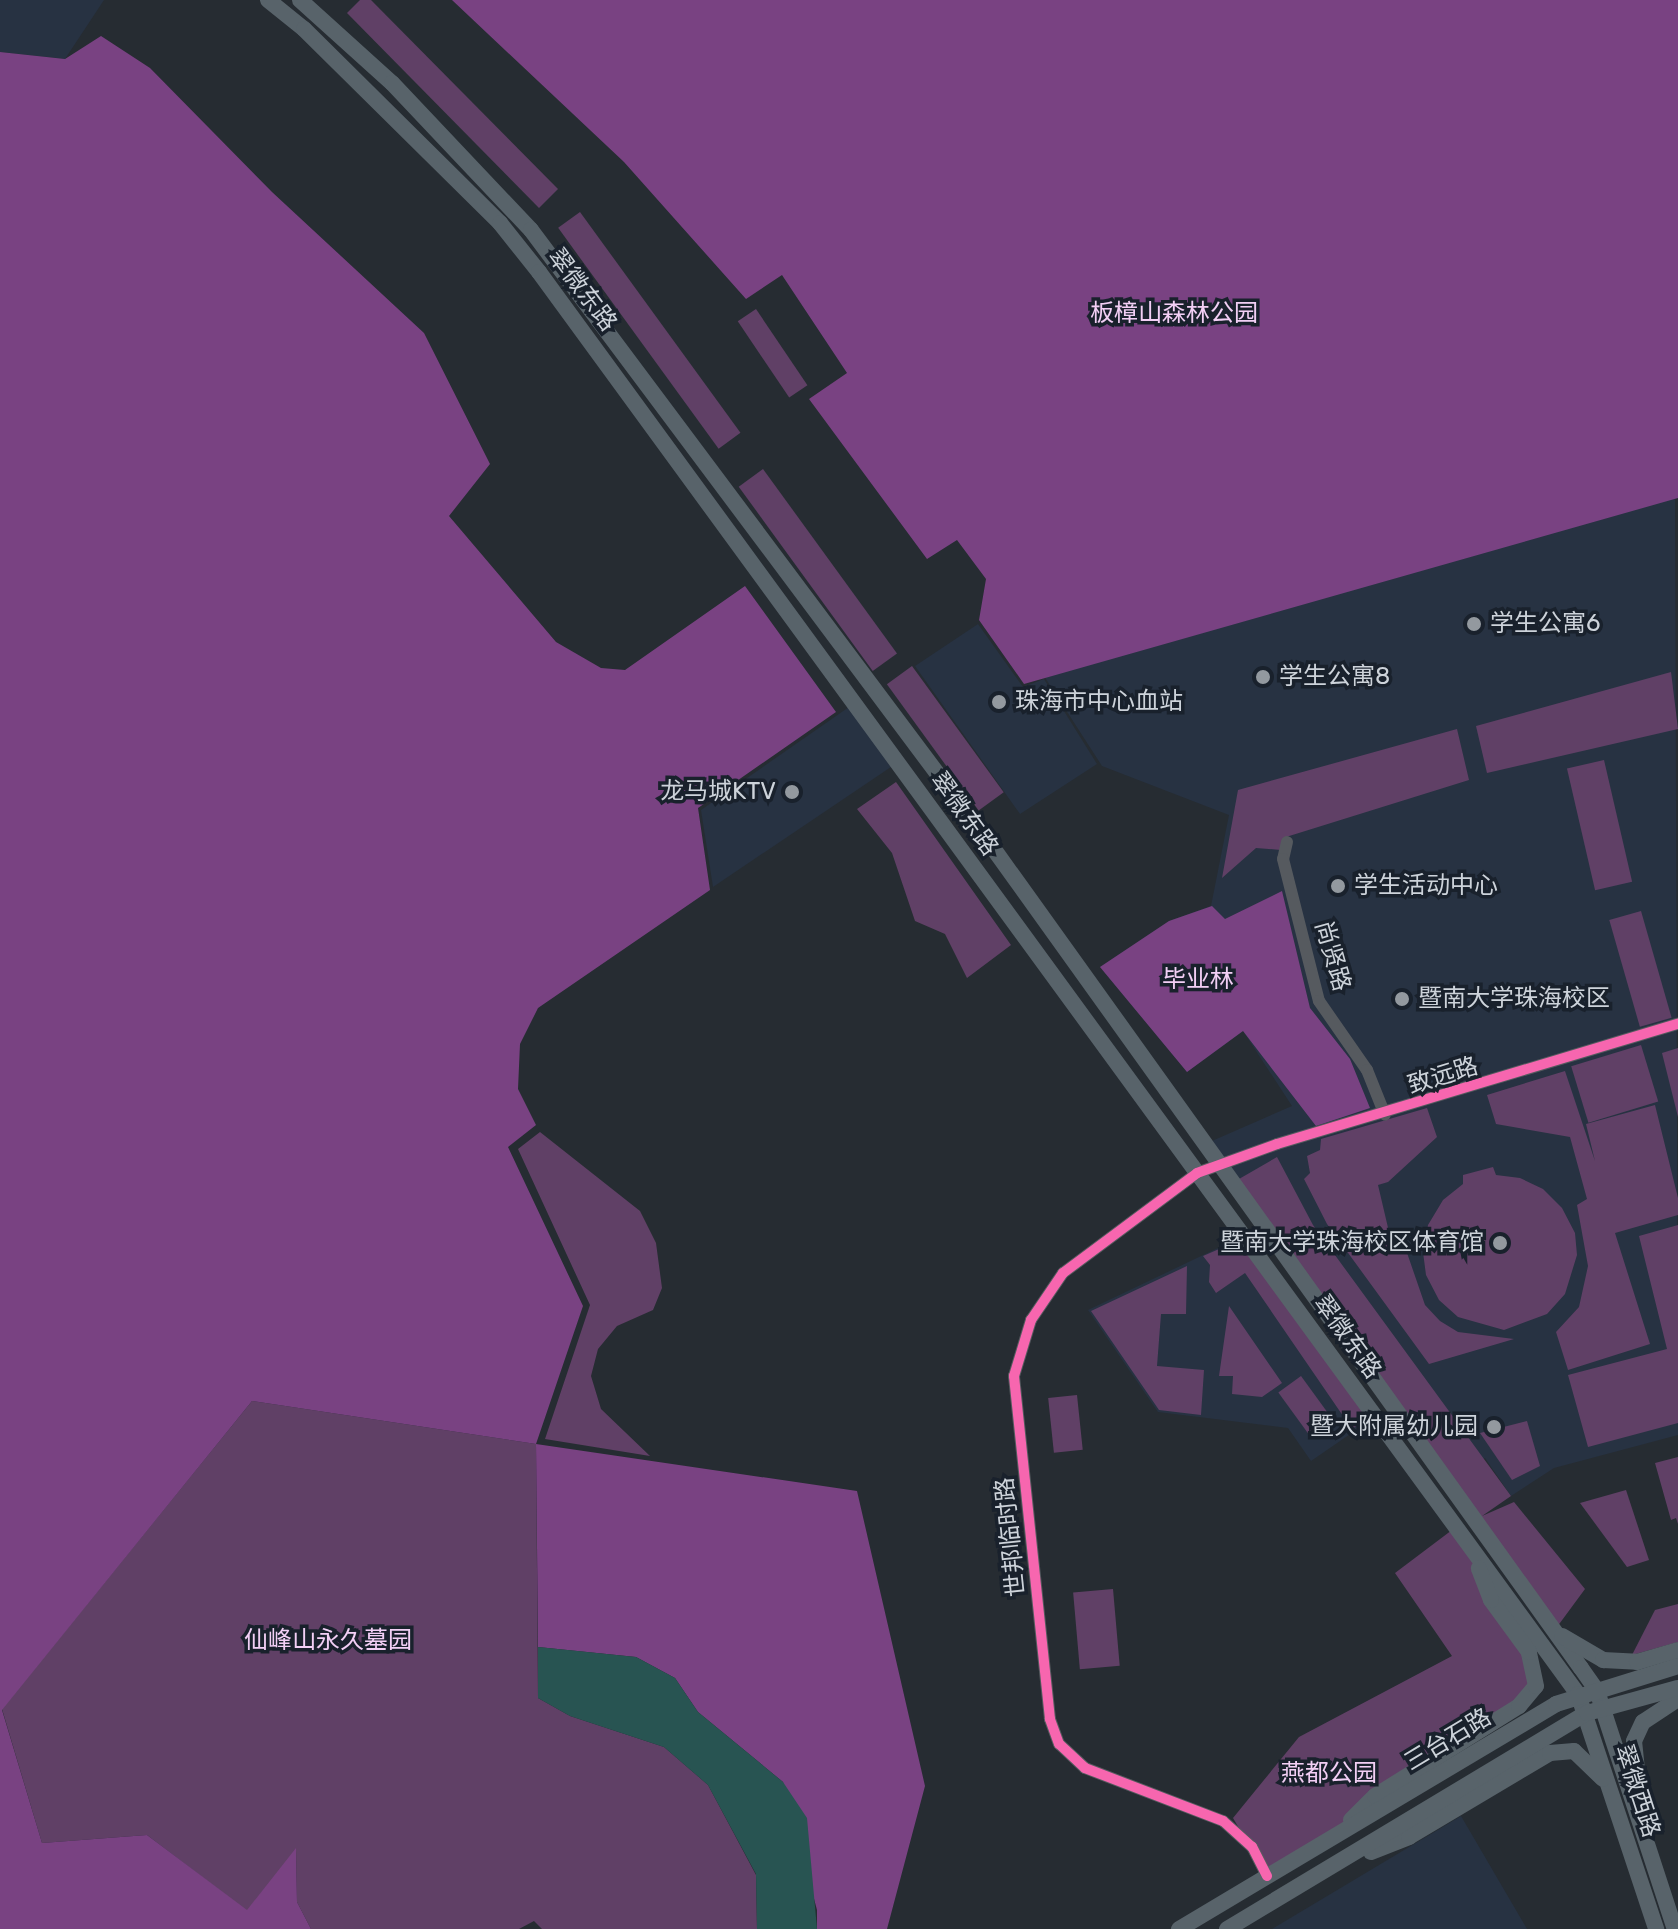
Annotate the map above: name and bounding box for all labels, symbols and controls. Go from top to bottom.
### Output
street label: 翠微东路 [542,243,622,337]
park label: 板樟山森林公园 [1090,300,1258,328]
place label: 学生公寓6 [1490,610,1600,638]
marker: 学生公寓6 [1465,615,1483,633]
place label: 学生公寓8 [1279,663,1390,691]
marker: 学生公寓8 [1254,668,1272,686]
place label: 珠海市中心血站 [1015,688,1183,716]
marker: 珠海市中心血站 [990,693,1008,711]
street label: 翠微东路 [924,767,1004,861]
place label: 龙马城KTV [660,778,776,806]
marker: 龙马城KTV [783,783,801,801]
place label: 学生活动中心 [1354,872,1498,900]
marker: 学生活动中心 [1329,877,1347,895]
street label: 尚贤路 [1308,917,1356,995]
park label: 毕业林 [1162,966,1234,994]
place label: 暨南大学珠海校区 [1418,985,1610,1013]
marker: 暨南大学珠海校区 [1393,990,1411,1008]
street label: 致远路 [1404,1052,1482,1100]
place label: 暨南大学珠海校区体育馆 [1220,1229,1484,1257]
marker: 暨南大学珠海校区体育馆 [1491,1234,1509,1252]
street label: 翠微东路 [1307,1290,1387,1384]
place label: 暨大附属幼儿园 [1310,1413,1478,1441]
marker: 暨大附属幼儿园 [1485,1418,1503,1436]
street label: 世邦临时路 [990,1476,1032,1598]
park label: 仙峰山永久墓园 [244,1627,412,1655]
street label: 三台石路 [1399,1703,1497,1777]
street label: 翠微西路 [1608,1741,1666,1841]
park label: 燕都公园 [1281,1760,1377,1788]

